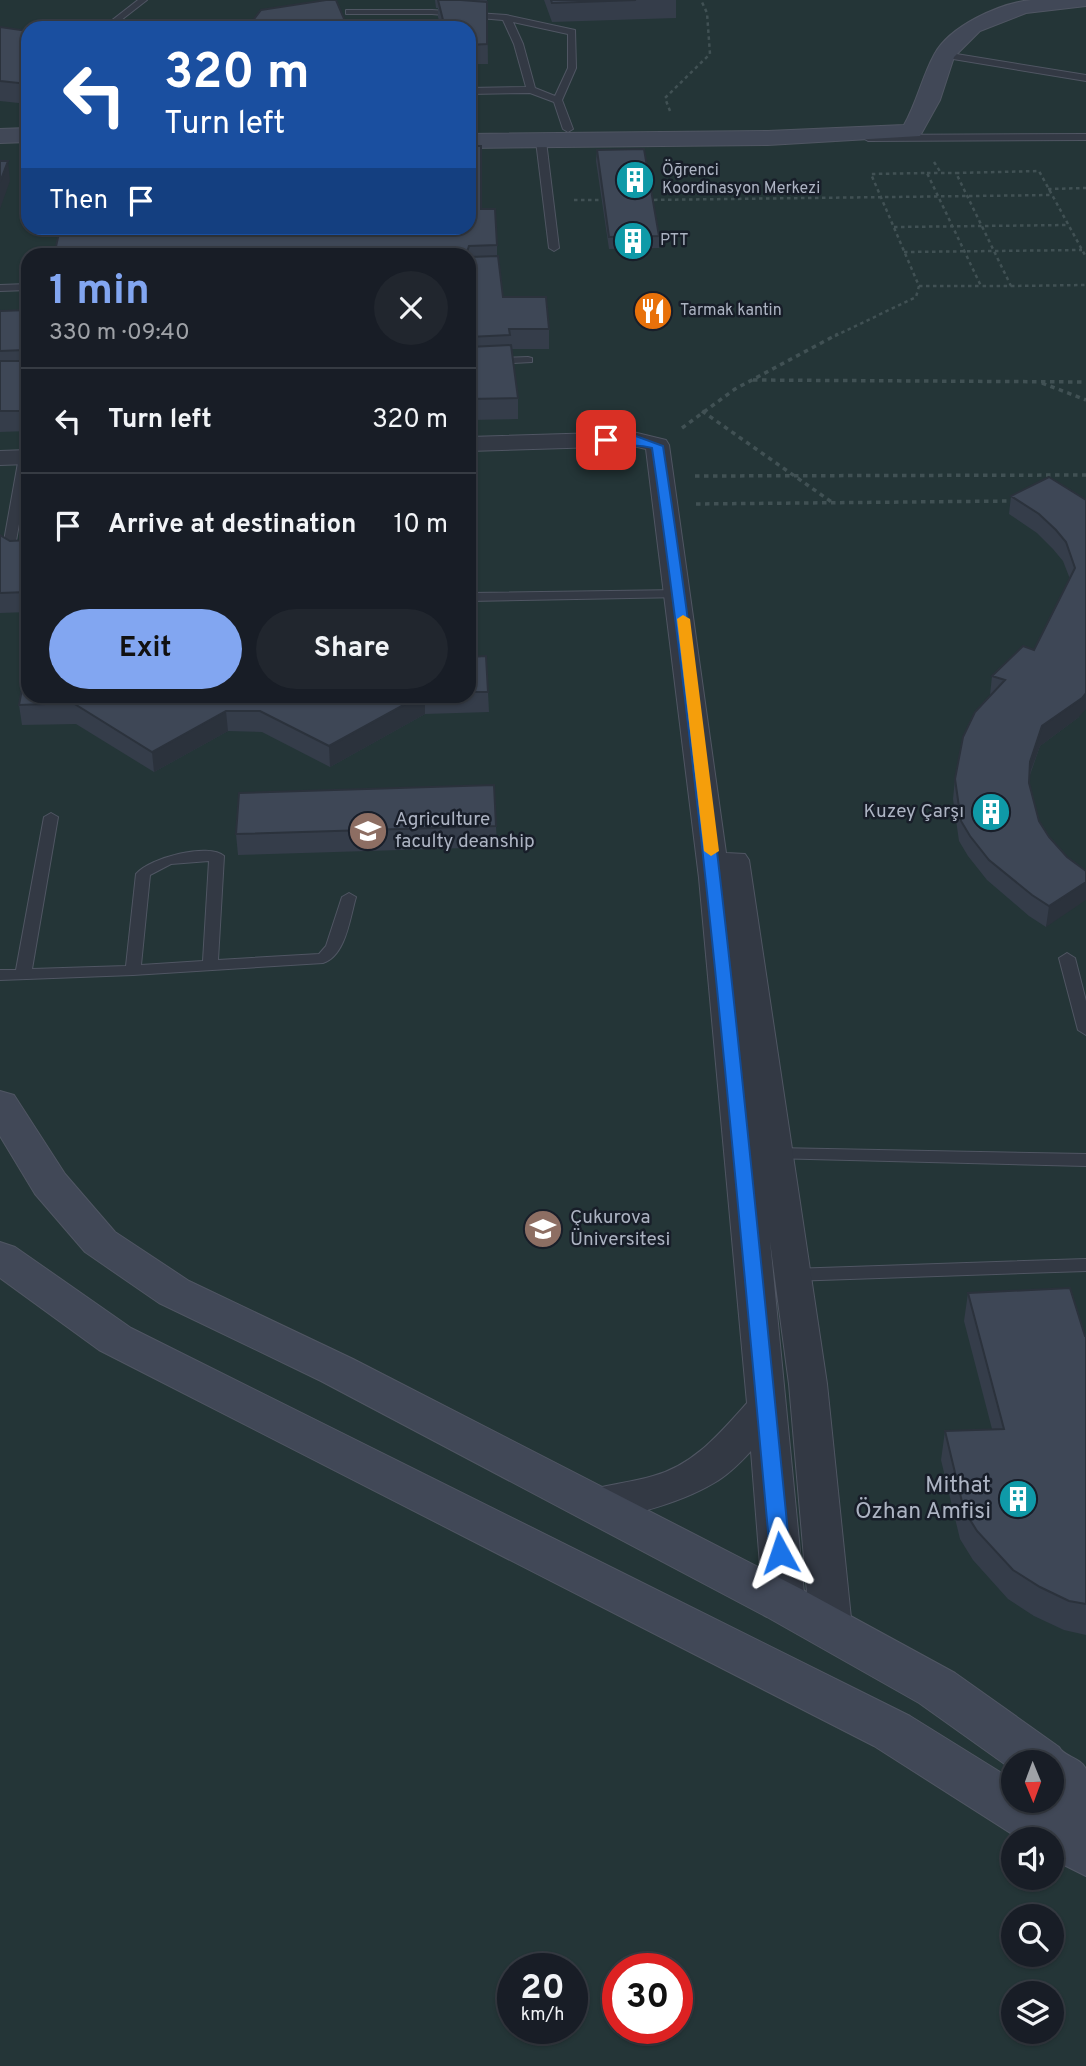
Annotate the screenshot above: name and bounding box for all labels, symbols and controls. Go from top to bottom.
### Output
text: 320 m [164,44,310,106]
icon: left [49,49,140,140]
text: Turn left [164,105,285,145]
building icon: Öğrenci Koordinasyon Merkezi [614,159,656,201]
place label: Öğrenci Koordinasyon Merkezi [662,159,820,199]
icon: arrive [122,182,160,220]
text: Then [49,185,108,218]
building icon: PTT [612,220,654,262]
place label: PTT [660,231,689,251]
text: 1 min [49,266,150,319]
button: close [374,271,448,345]
restaurant icon: Tarmak kantin [632,290,674,332]
place label: Tarmak kantin [680,301,782,321]
text: 330 m · 09:40 [49,319,190,348]
icon: left [49,402,87,440]
text: Turn left [108,404,212,437]
text: 320 m [372,404,448,437]
pin [576,410,636,470]
icon: arrive [587,421,625,459]
icon: arrive [49,507,87,545]
text: Arrive at destination [108,509,356,542]
text: 10 m [393,509,448,542]
button: Exit [49,609,242,689]
button: Share [256,609,448,689]
building icon: Kuzey Çarşı [970,791,1012,833]
place label: Kuzey Çarşı [864,800,964,824]
place label: Agriculture faculty deanship [395,808,535,854]
school or university icon: Agriculture faculty deanship [347,810,389,852]
place label: Çukurova Üniversitesi [570,1206,670,1252]
school or university icon: Çukurova Üniversitesi [522,1208,564,1250]
place label: Mithat Özhan Amfisi [855,1472,991,1527]
building icon: Mithat Özhan Amfisi [997,1478,1039,1520]
position arrow [743,1516,817,1590]
north arrow [1001,1750,1064,1813]
map controls [1001,1750,1064,2044]
button: sound [1001,1827,1064,1890]
button: search [1001,1904,1064,1967]
speed limit sign: 30 [602,1953,693,2044]
text: 20 [520,1967,565,2011]
button: layers [1001,1981,1064,2044]
text: km/h [521,2004,564,2027]

